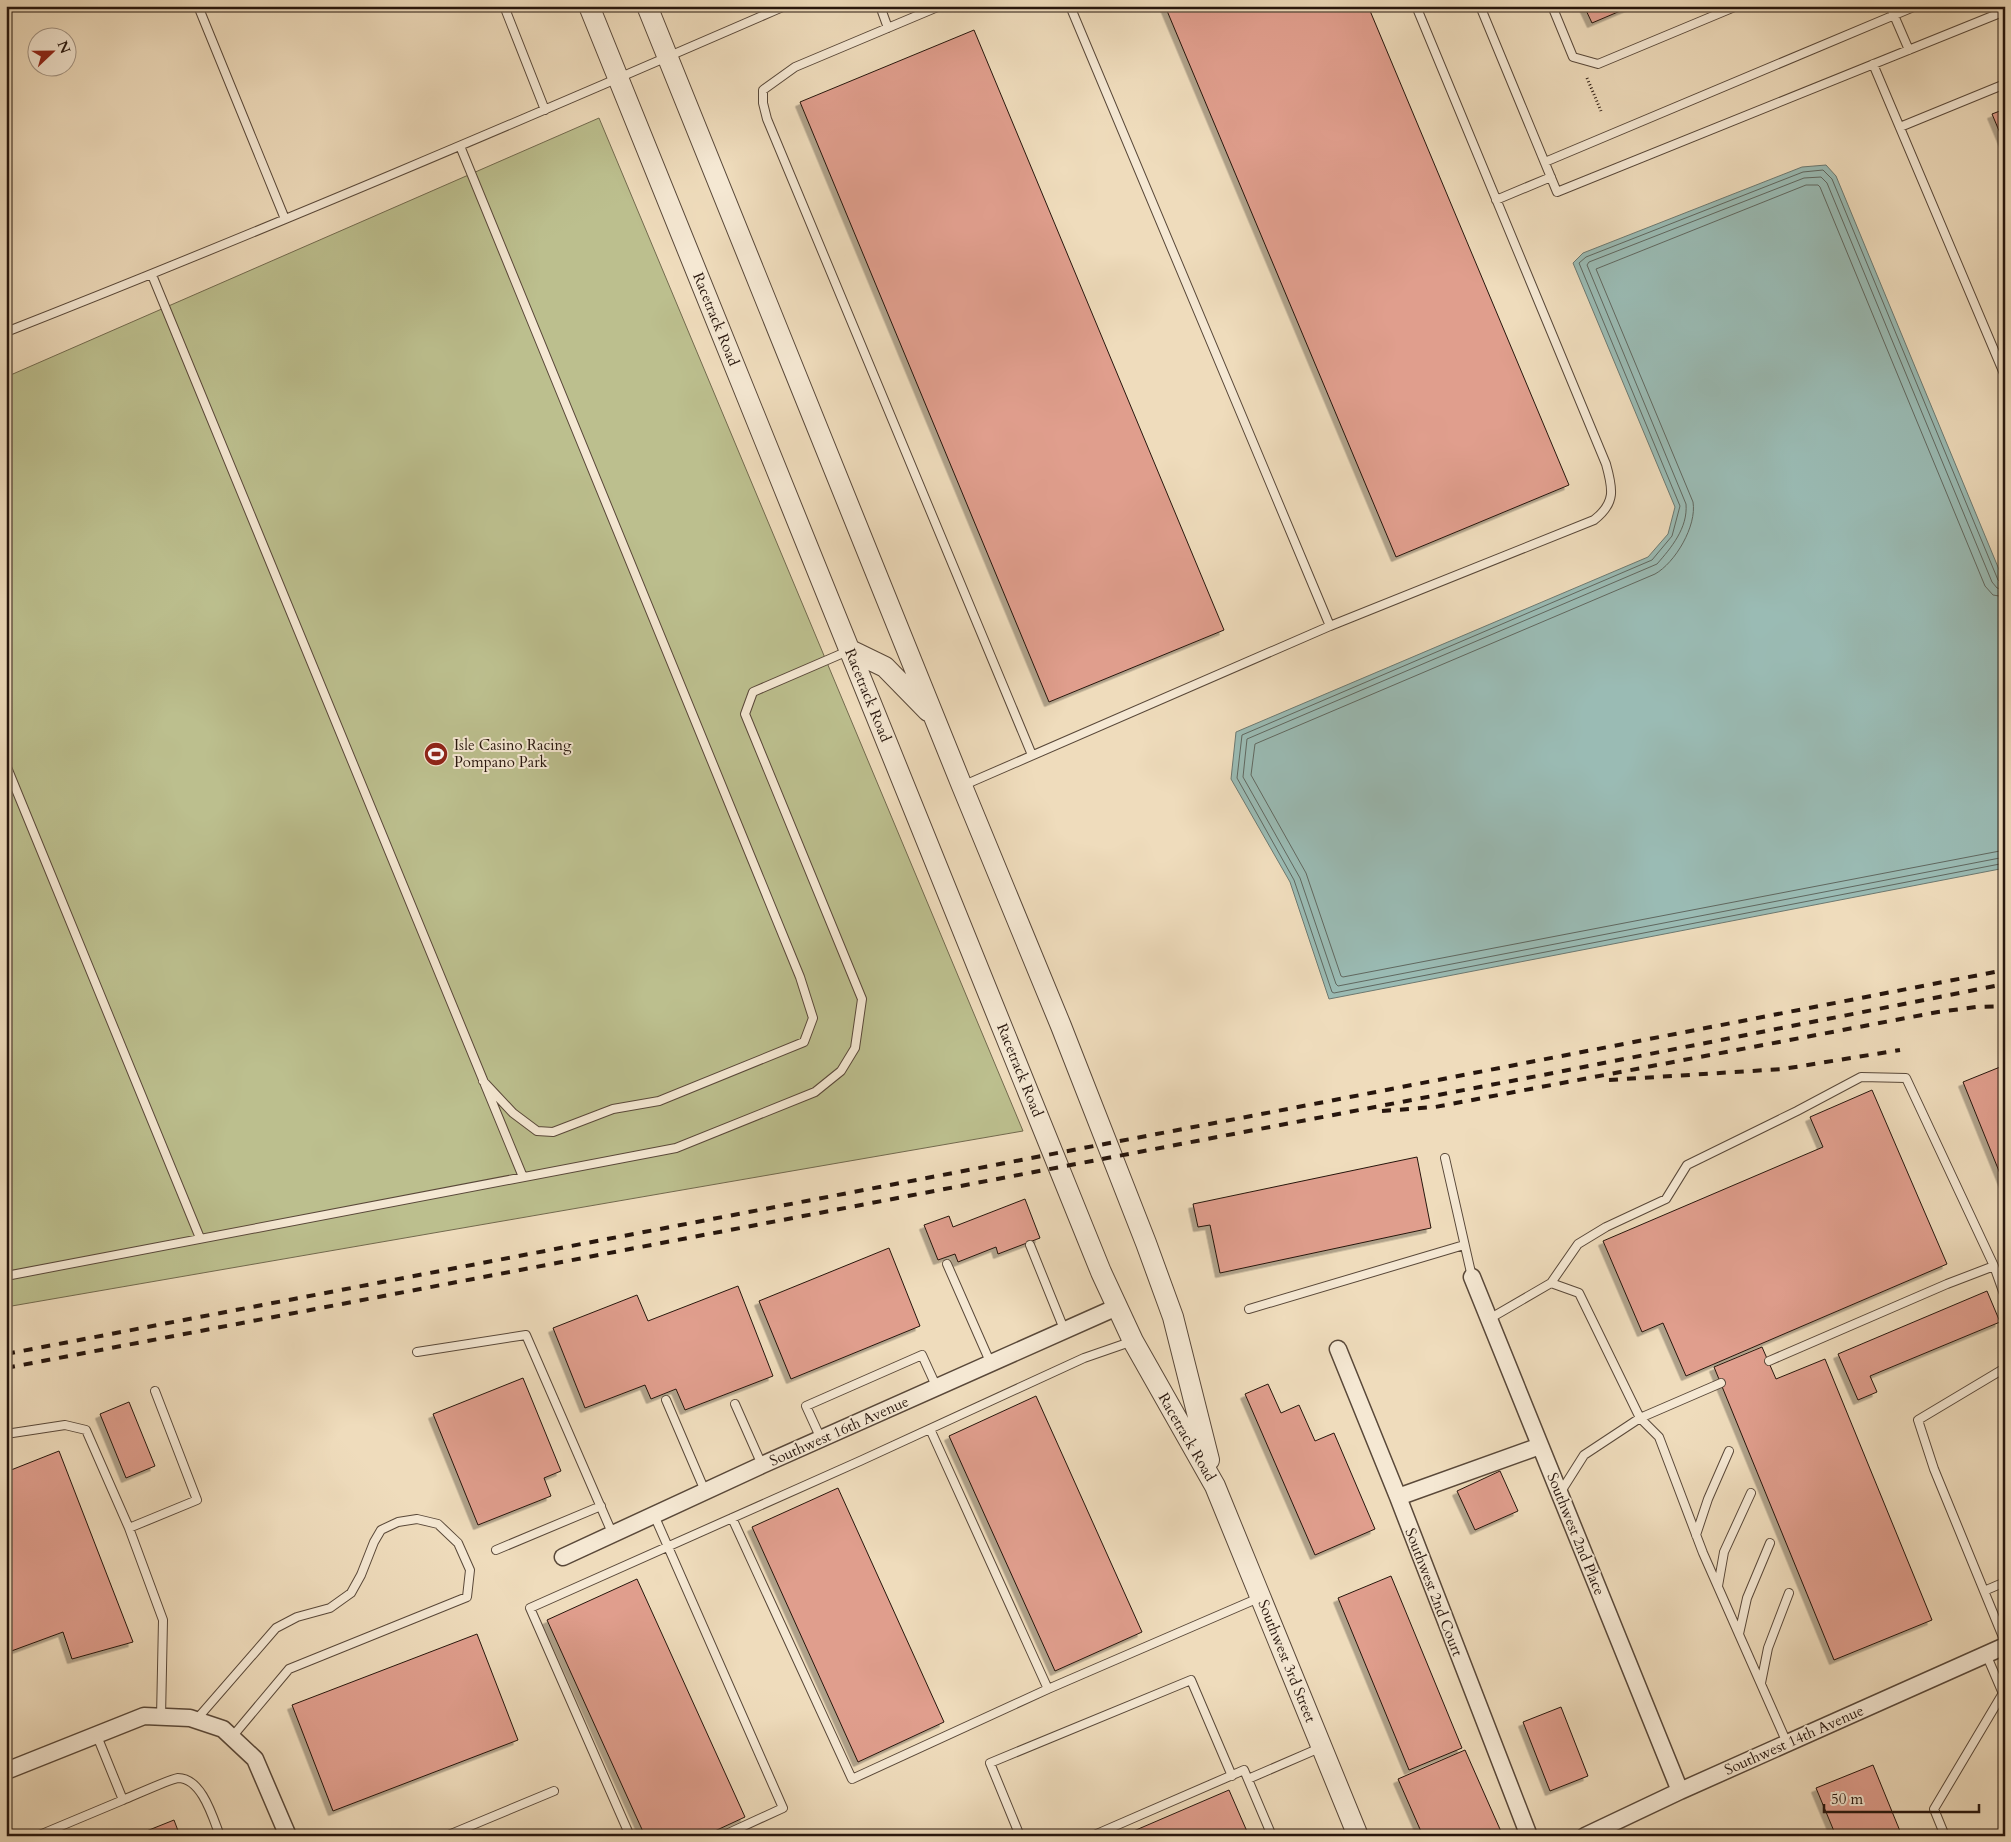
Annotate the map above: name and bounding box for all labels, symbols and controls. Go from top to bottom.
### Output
north arrow [28,28,78,78]
text: N [53,38,75,57]
street label: Racetrack Road [688,269,744,369]
street label: Racetrack Road [840,645,896,745]
place label: Isle Casino Racing Pompano Park [454,735,572,772]
sports icon: Isle Casino Racing Pompano Park [423,741,449,767]
street label: Racetrack Road [992,1020,1048,1120]
street label: Racetrack Road [1154,1389,1220,1485]
street label: Southwest 16th Avenue [766,1391,912,1471]
street label: Southwest 2nd Place [1542,1470,1610,1598]
street label: Southwest 2nd Court [1400,1525,1468,1659]
street label: Southwest 3rd Street [1253,1597,1321,1726]
street label: Southwest 14th Avenue [1721,1700,1867,1780]
scale bar [1824,1782,1978,1814]
text: 50 m [1831,1789,1863,1809]

